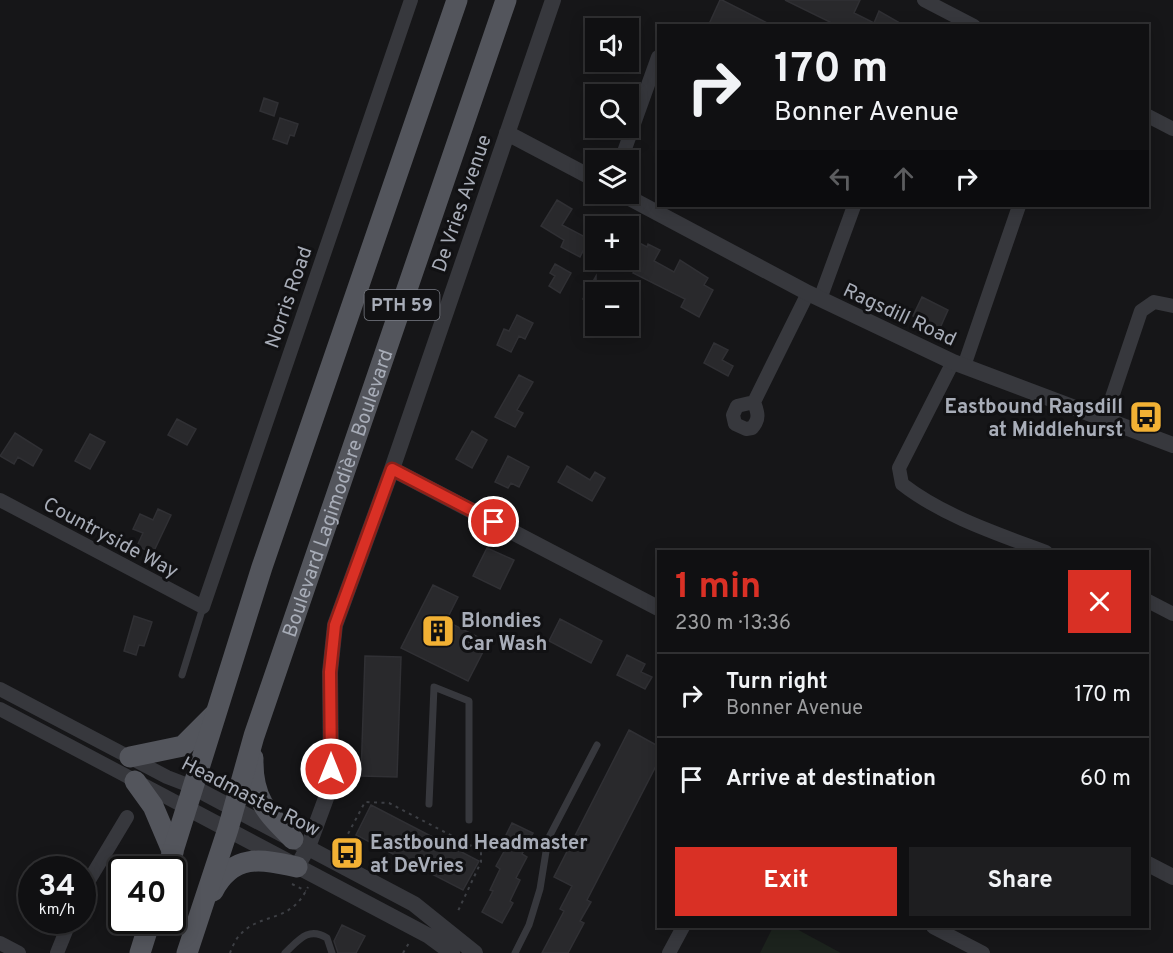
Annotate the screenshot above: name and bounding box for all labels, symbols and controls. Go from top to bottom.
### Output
map controls [585,18,639,336]
button: sound [585,18,639,72]
text: 170 m [774,44,888,97]
icon: right [675,48,753,126]
button: search [585,84,639,138]
text: Bonner Avenue [774,96,959,130]
street label: De Vries Avenue [427,131,499,276]
button: layers [585,150,639,204]
icon: left [824,162,857,195]
icon: ahead [887,162,920,195]
icon: right [950,162,983,195]
button: + [585,216,639,270]
street label: Norris Road [260,243,319,352]
street label: Ragsdill Road [838,278,960,353]
button: − [585,282,639,336]
road number: PTH 59 [364,290,440,320]
street label: Boulevard Lagimodière Boulevard [278,346,400,641]
place label: Eastbound Ragsdill at Middlehurst [945,395,1123,444]
bus stop icon: Eastbound Ragsdill at Middlehurst [1128,399,1164,435]
street label: Countryside Way [38,492,182,585]
pin [468,496,519,547]
icon: arrive [477,505,510,538]
text: 1 min [675,565,761,611]
button: close [1068,570,1131,633]
place label: Blondies Car Wash [461,609,547,658]
text: 230 m · 13:36 [675,611,791,637]
building icon: Blondies Car Wash [420,613,456,649]
text: Turn right [726,669,828,696]
icon: right [675,679,708,712]
text: 170 m [1074,682,1131,709]
text: Bonner Avenue [726,696,863,722]
position arrow [299,737,363,801]
street label: Headmaster Row [176,752,324,844]
icon: arrive [675,763,708,796]
text: Arrive at destination [726,766,936,793]
text: 60 m [1080,766,1131,793]
place label: Eastbound Headmaster at DeVries [370,831,588,880]
bus stop icon: Eastbound Headmaster at DeVries [329,835,365,871]
button: Exit [675,847,897,916]
button: Share [909,847,1131,916]
speed limit sign: 40 [108,856,186,934]
text: 34 [38,869,76,906]
text: km/h [39,901,75,920]

